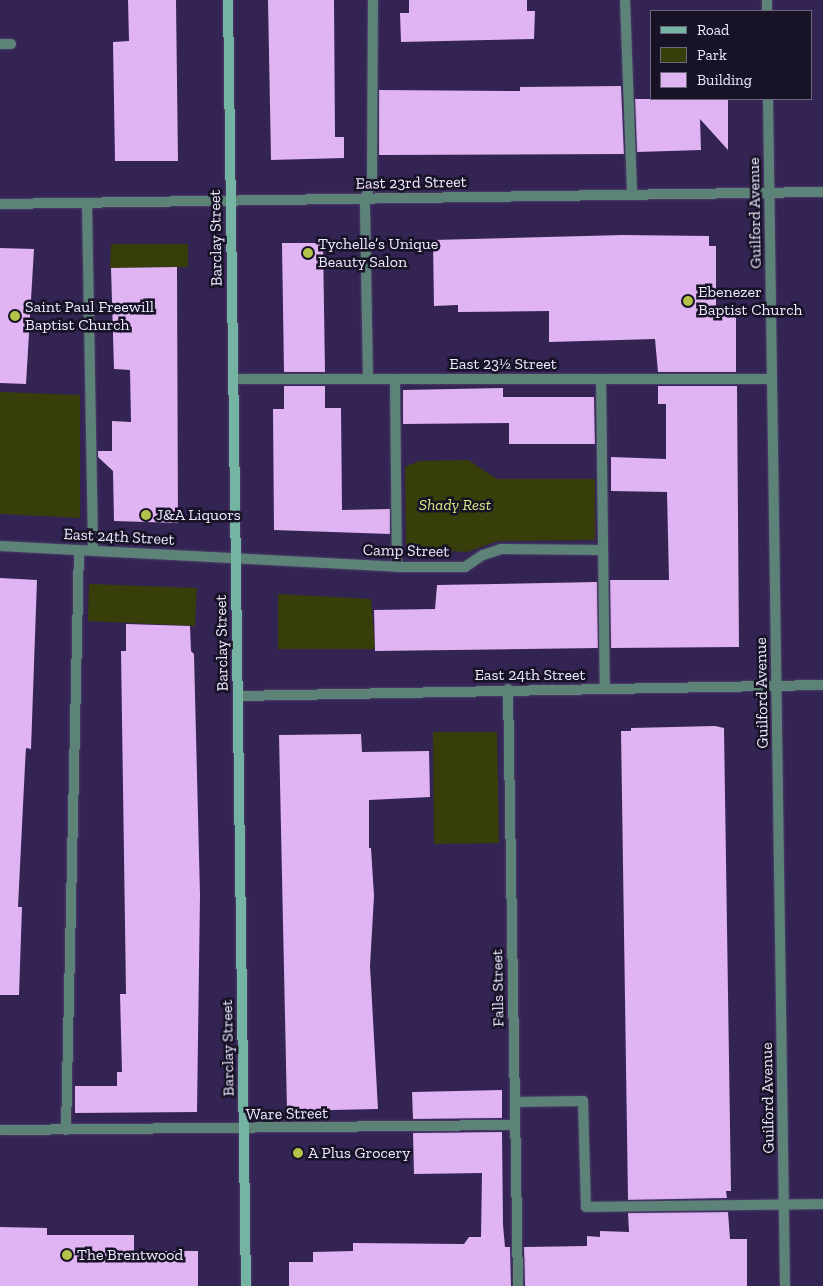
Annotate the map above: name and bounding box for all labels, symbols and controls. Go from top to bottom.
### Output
legend [650,10,813,100]
text: Road [697,21,729,39]
text: Park [697,46,727,64]
text: Building [697,71,752,89]
street label: Guilford Avenue [744,157,766,269]
street label: East 23rd Street [355,172,467,194]
street label: Barclay Street [206,189,226,287]
place label: Tychelle’s Unique Beauty Salon [318,234,438,272]
marker: Tychelle’s Unique Beauty Salon [302,247,314,259]
place label: Ebenezer Baptist Church [698,282,803,320]
marker: Ebenezer Baptist Church [682,295,694,307]
place label: Saint Paul Freewill Baptist Church [25,297,154,335]
marker: Saint Paul Freewill Baptist Church [9,310,21,322]
street label: East 23½ Street [449,354,557,374]
park label: Shady Rest [419,495,491,515]
place label: J&A Liquors [156,505,241,525]
marker: J&A Liquors [140,509,152,521]
street label: East 24th Street [63,525,175,549]
street label: Camp Street [363,541,449,561]
street label: Barclay Street [212,594,232,692]
street label: Guilford Avenue [751,637,773,749]
street label: East 24th Street [474,665,586,685]
street label: Falls Street [488,949,508,1027]
street label: Barclay Street [218,999,238,1097]
street label: Guilford Avenue [757,1042,779,1154]
street label: Ware Street [246,1104,328,1124]
place label: A Plus Grocery [308,1143,411,1163]
marker: A Plus Grocery [292,1147,304,1159]
place label: The Brentwood [77,1245,183,1265]
marker: The Brentwood [61,1249,73,1261]

